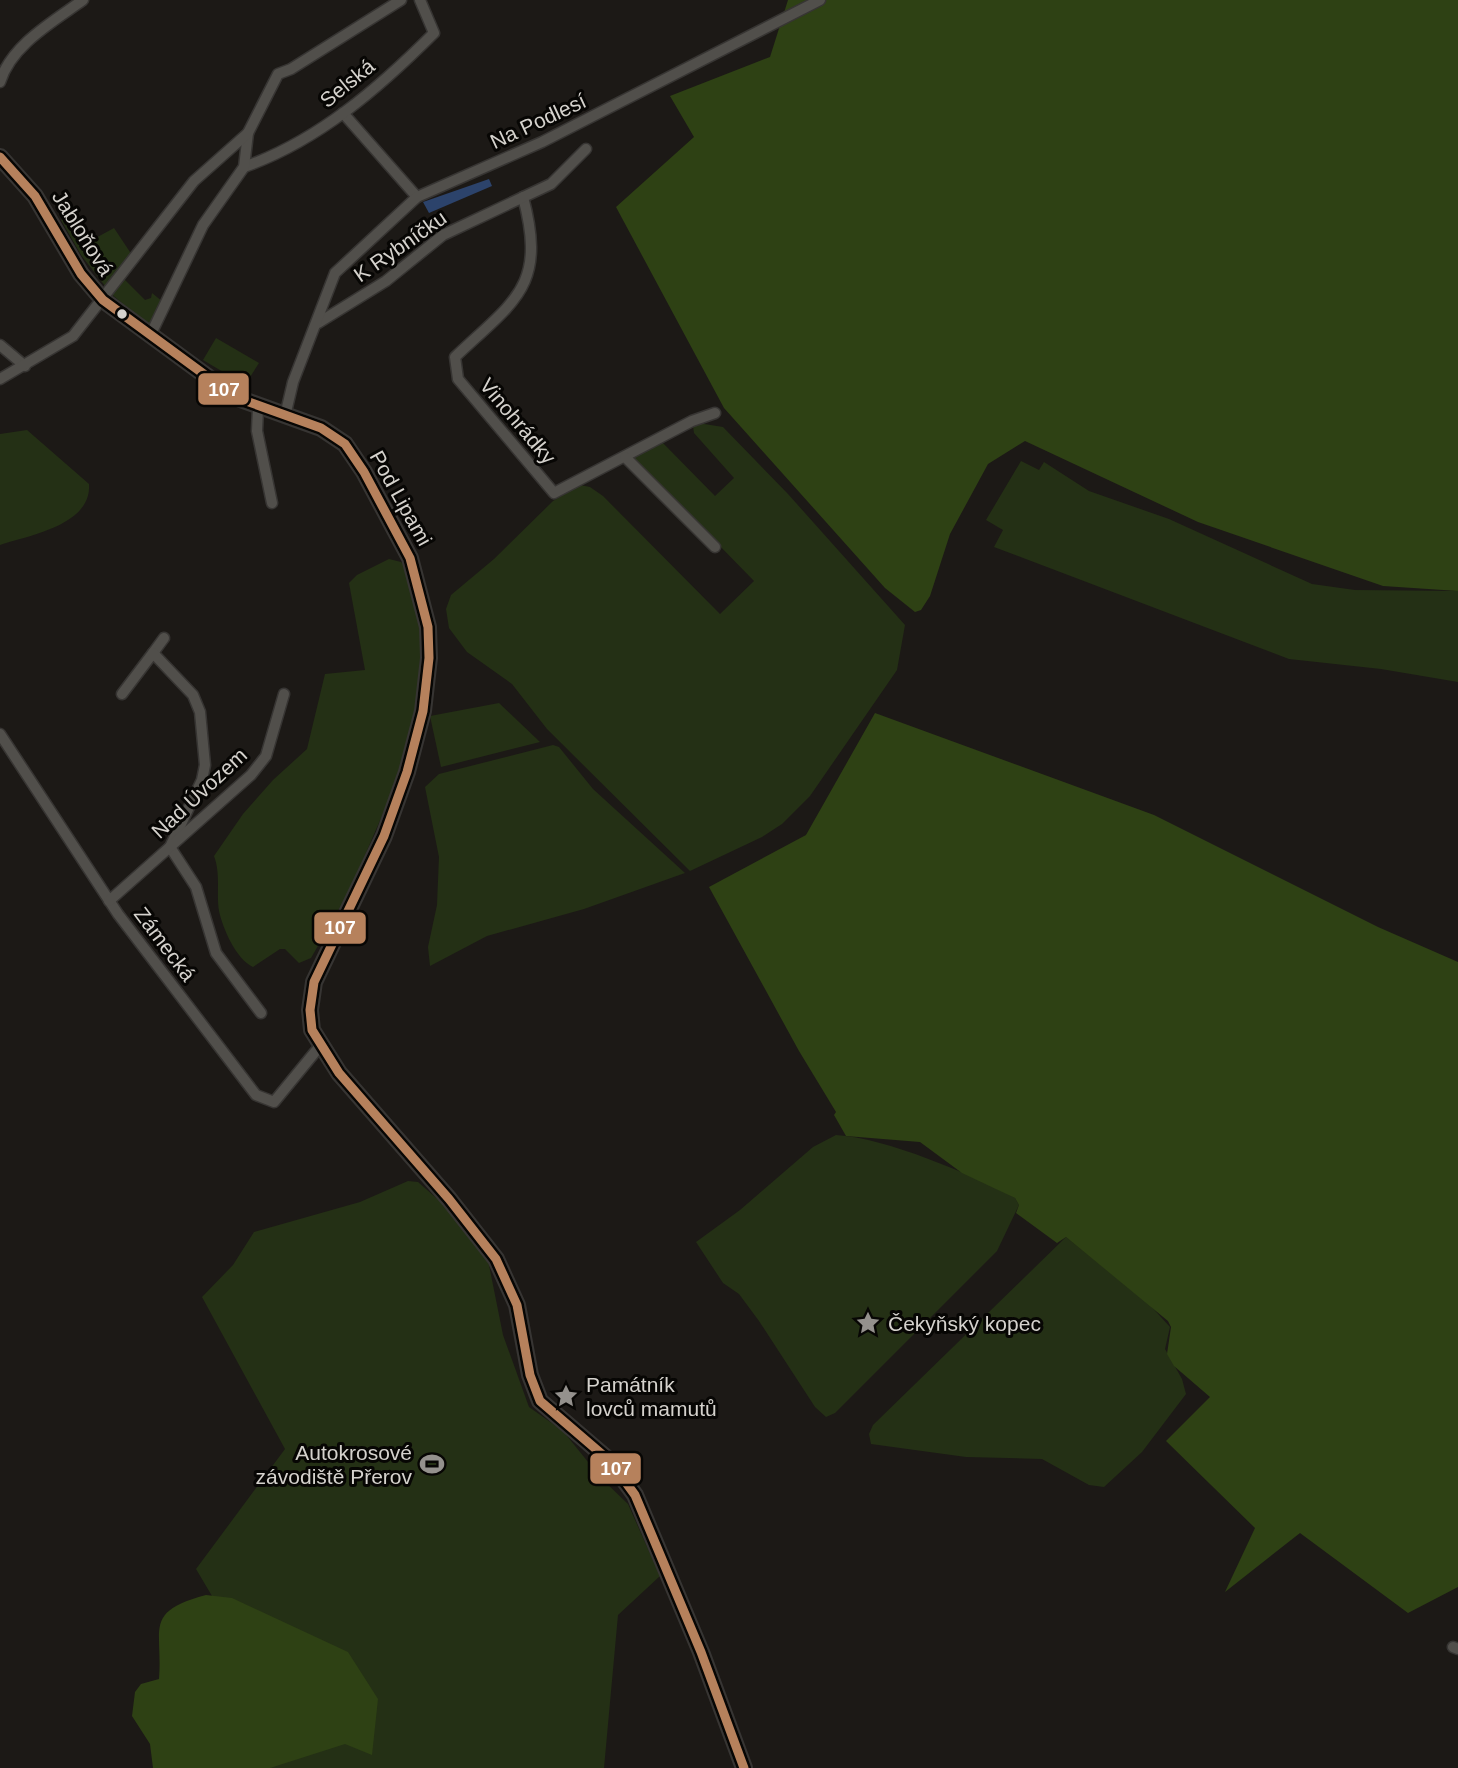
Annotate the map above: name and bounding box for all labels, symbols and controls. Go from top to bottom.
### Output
street label: Selská [315,54,379,112]
street label: Na Podlesí [487,89,590,153]
street label: Jabloňová [48,186,118,280]
street label: K Rybníčku [349,206,451,286]
unlabelled marker [115,307,129,321]
line badge: 107 [197,372,250,406]
street label: Vinohrádky [476,374,561,469]
text: 107 [208,379,240,400]
street label: Pod Lipami [365,446,437,550]
street label: Nad Úvozem [147,743,251,843]
street label: Zámecká [130,903,200,986]
line badge: 107 [313,911,367,945]
text: 107 [324,917,356,938]
place icon: Čekyňský kopec [854,1309,882,1337]
place label: Čekyňský kopec [888,1312,1041,1335]
place label: Památník lovců mamutů [586,1373,717,1420]
place icon: Památník lovců mamutů [552,1382,580,1410]
place label: Autokrosové závodiště Přerov [256,1441,412,1488]
sports icon: Autokrosové závodiště Přerov [418,1450,446,1478]
line badge: 107 [589,1452,642,1485]
text: 107 [600,1458,632,1479]

